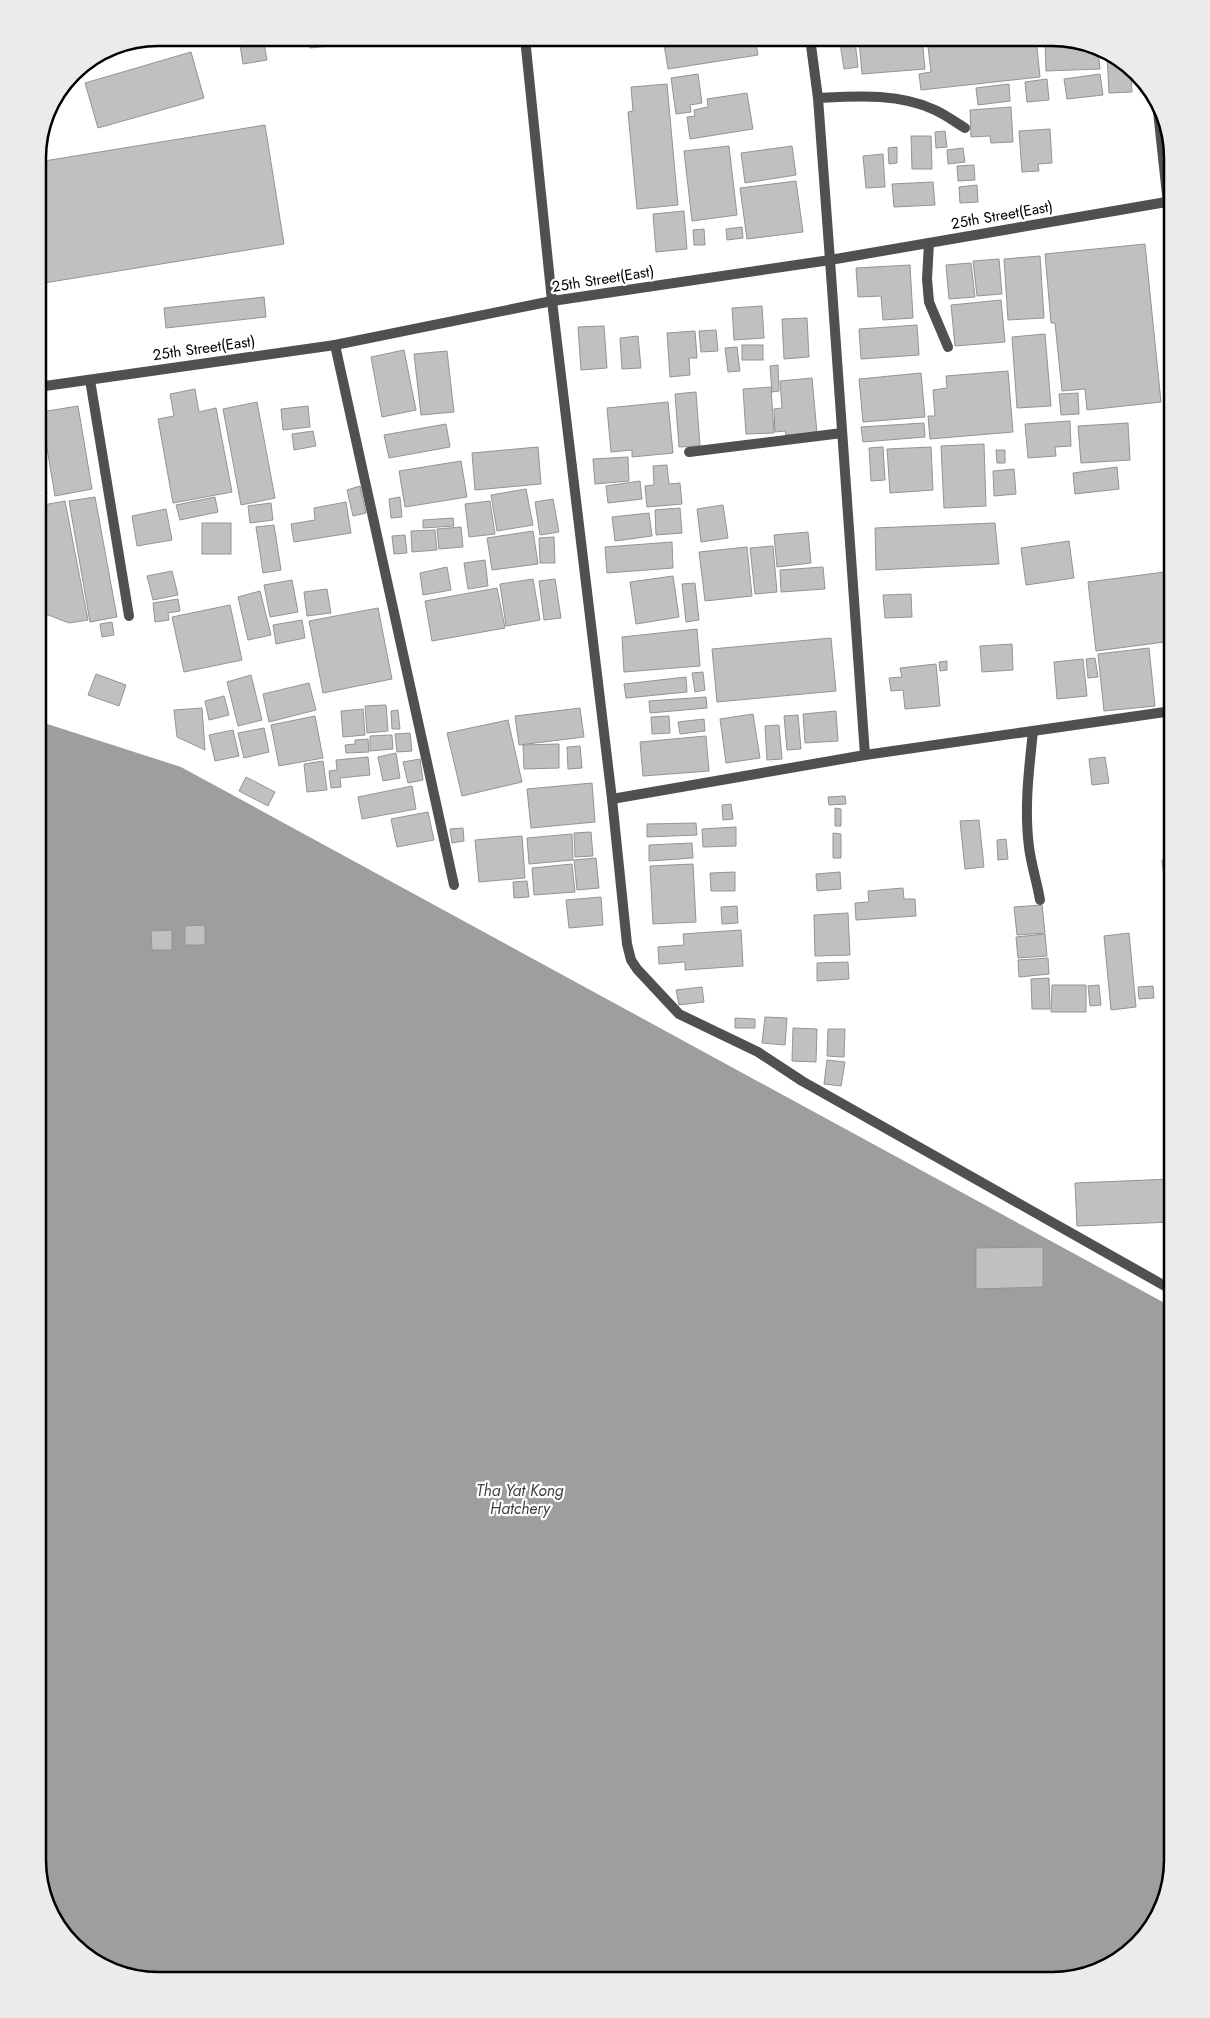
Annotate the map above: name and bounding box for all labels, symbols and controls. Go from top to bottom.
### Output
street label: 25th Street(East) [949,195,1055,235]
street label: 25th Street(East) [550,260,656,298]
street label: 25th Street(East) [151,330,257,366]
water label: Tha Yat Kong Hatchery [476,1479,564,1520]

